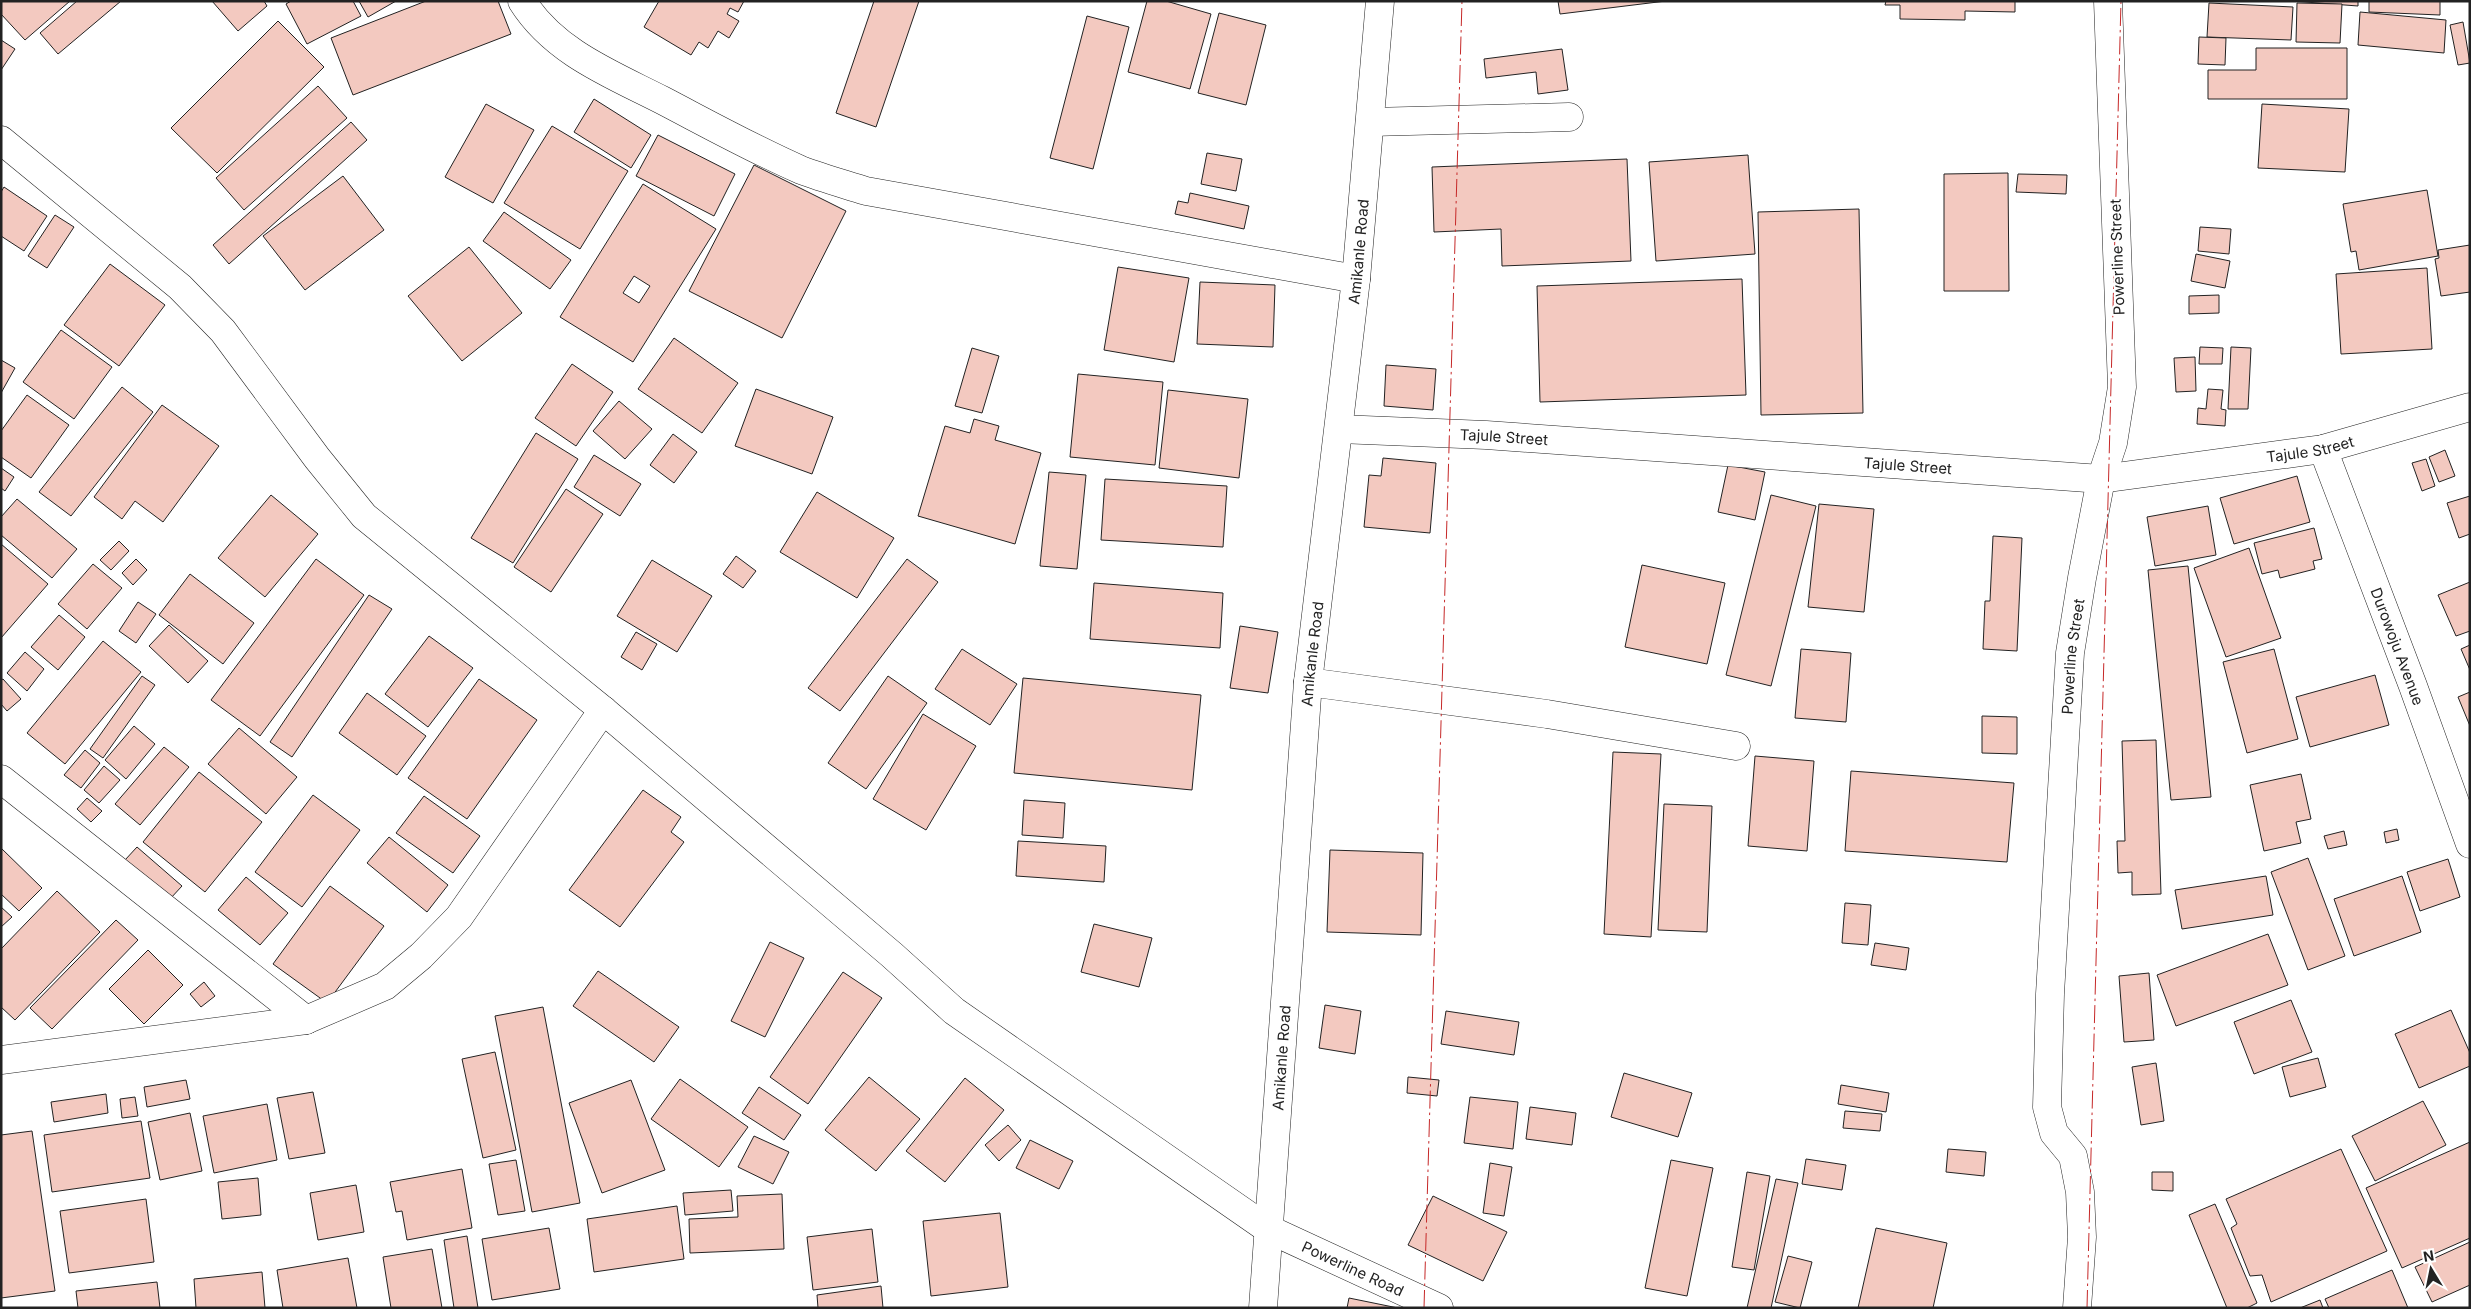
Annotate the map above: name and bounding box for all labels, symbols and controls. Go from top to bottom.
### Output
street label: Amikanle Road [1344,198,1372,305]
street label: Powerline Street [2105,198,2129,315]
street label: Tajule Street [1459,424,1549,449]
street label: Tajule Street [2265,431,2356,466]
street label: Tajule Street [1863,453,1953,478]
street label: Durowoju Avenue [2367,585,2429,708]
street label: Powerline Street [2057,597,2088,715]
street label: Amikanle Road [1297,600,1327,707]
street label: Amikanle Road [1268,1004,1294,1111]
street label: Powerline Road [1299,1237,1407,1300]
north arrow [2406,1244,2456,1294]
text: N [2422,1246,2435,1265]

